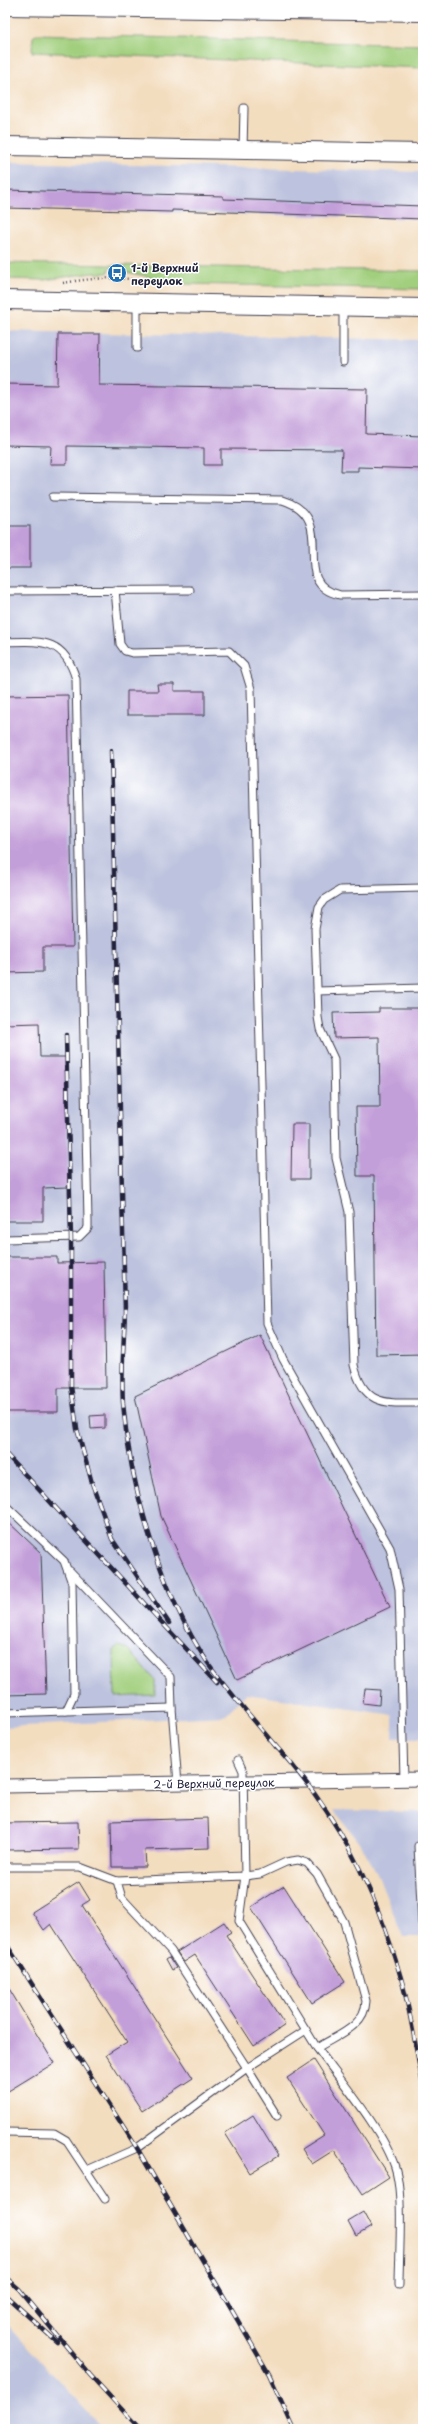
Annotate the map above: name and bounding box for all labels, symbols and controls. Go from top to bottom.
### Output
place label: 1-й Верхний переулок [131,259,199,289]
bus stop icon: 1-й Верхний переулок [106,262,128,284]
street label: 2-й Верхний переулок [153,1773,275,1793]

